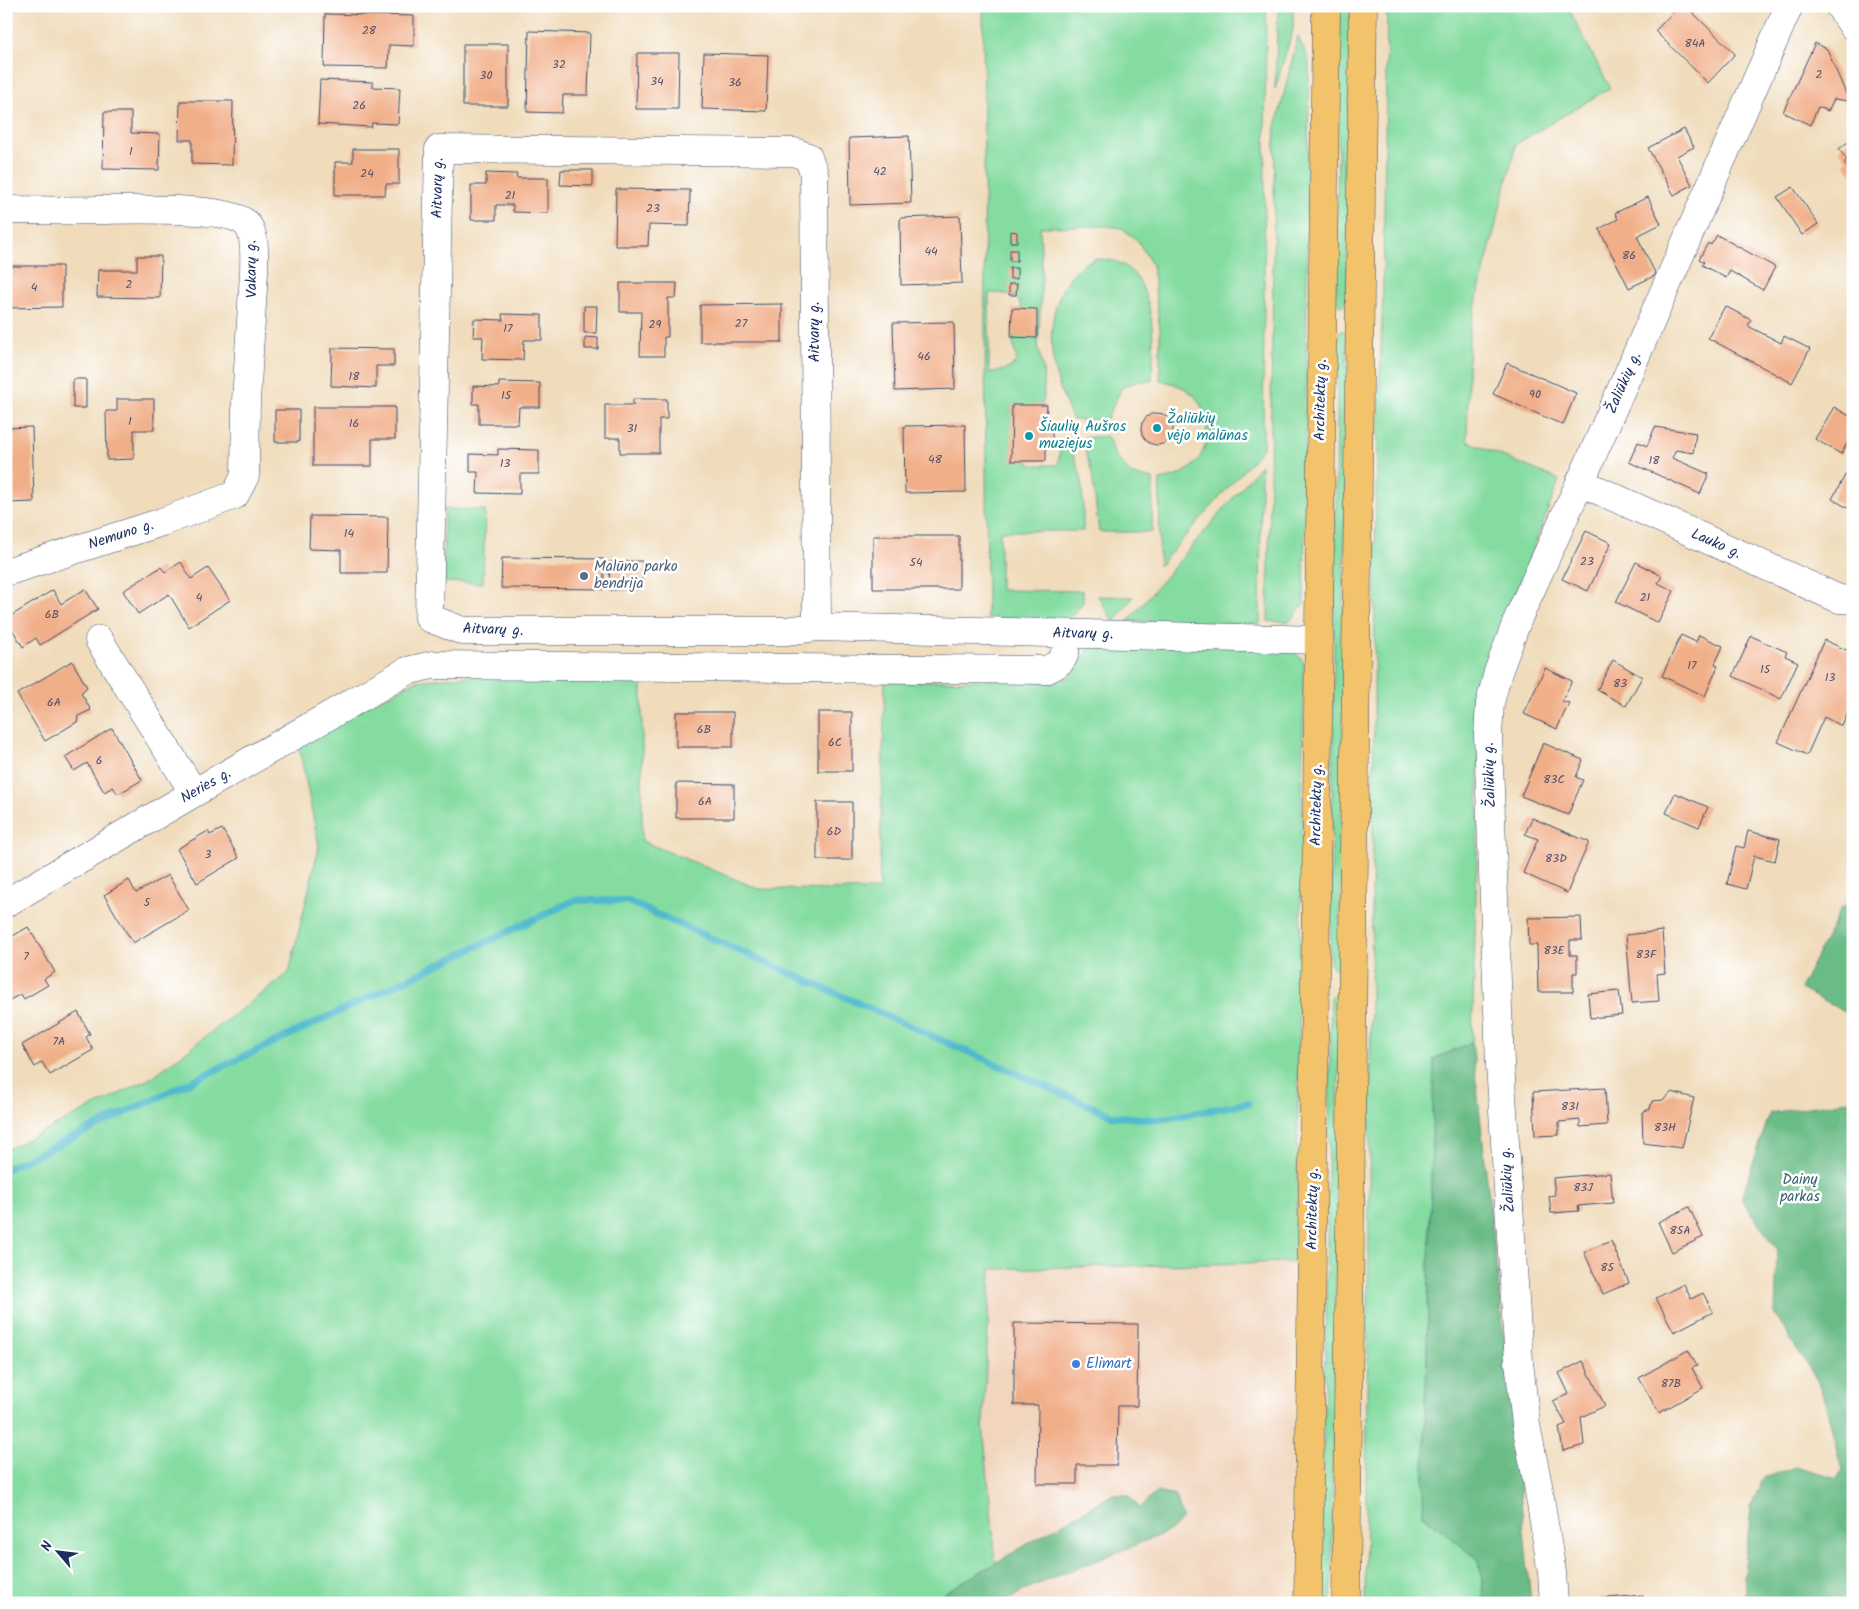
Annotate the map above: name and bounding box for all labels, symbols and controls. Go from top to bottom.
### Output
house number: 28 [362,21,377,40]
house number: 84A [1684,34,1706,53]
house number: 32 [552,55,566,74]
house number: 2 [1816,65,1823,84]
house number: 30 [480,66,492,85]
house number: 34 [650,72,664,91]
house number: 36 [728,73,742,92]
house number: 26 [352,96,366,115]
house number: 1 [129,142,133,161]
street label: Aitvarų g. [425,157,451,219]
house number: 42 [873,162,887,181]
house number: 24 [360,164,374,183]
house number: 21 [505,186,516,205]
house number: 23 [646,199,660,218]
street label: Vakarų g. [239,240,265,298]
house number: 44 [924,242,938,261]
house number: 86 [1622,246,1636,265]
house number: 2 [126,275,133,294]
house number: 4 [31,278,38,297]
street label: Aitvarų g. [803,302,827,362]
house number: 27 [735,314,748,333]
house number: 29 [649,315,662,334]
house number: 17 [503,319,513,338]
house number: 46 [917,347,931,366]
street label: Žaliūkių g. [1600,348,1648,418]
street label: Architektų g. [1308,359,1334,441]
house number: 18 [349,367,360,386]
house number: 90 [1529,385,1541,404]
house number: 15 [501,386,513,405]
place label: Žaliūkių vėjo malūnas [1167,407,1248,448]
house number: 1 [128,412,132,431]
house number: 16 [349,414,359,433]
place label: Šiaulių Aušros muziejus [1039,415,1127,456]
house number: 31 [627,419,638,438]
marker: Žaliūkių vėjo malūnas [1151,422,1163,434]
marker: Šiaulių Aušros muziejus [1023,430,1035,442]
house number: 48 [928,450,943,469]
house number: 18 [1649,451,1660,470]
house number: 13 [500,454,510,473]
street label: Nemuno g. [85,513,157,557]
street label: Lauko g. [1687,522,1745,566]
house number: 14 [344,524,355,543]
house number: 23 [1580,552,1594,571]
house number: 54 [909,553,923,572]
place label: Malūno parko bendrija [594,555,678,596]
marker: Malūno parko bendrija [578,570,590,582]
house number: 4 [196,588,203,607]
house number: 21 [1640,588,1651,607]
house number: 6B [45,605,59,624]
street label: Aitvarų g. [462,617,524,643]
street label: Aitvarų g. [1052,621,1114,647]
house number: 17 [1687,656,1697,675]
house number: 15 [1760,660,1772,679]
house number: 13 [1825,668,1835,687]
house number: 83 [1613,674,1627,693]
house number: 6A [47,693,61,712]
house number: 6B [697,720,711,739]
house number: 6C [828,733,842,752]
street label: Žaliūkių g. [1477,742,1503,808]
house number: 6 [96,751,102,770]
street label: Neries g. [176,762,236,810]
street label: Architektų g. [1304,764,1330,846]
house number: 83C [1543,770,1565,789]
house number: 6A [698,792,712,811]
house number: 6D [827,822,841,841]
house number: 3 [205,845,212,864]
house number: 83D [1545,849,1567,868]
house number: 5 [144,893,152,912]
house number: 83E [1543,941,1566,960]
house number: 83F [1636,945,1658,964]
house number: 7 [23,947,29,966]
house number: 7A [53,1032,65,1051]
house number: 83I [1561,1097,1579,1116]
house number: 83H [1654,1118,1676,1137]
street label: Žaliūkių g. [1494,1147,1522,1213]
street label: Architektų g. [1300,1168,1326,1250]
park label: Dainų parkas [1779,1168,1820,1209]
house number: 83J [1573,1178,1593,1197]
house number: 85A [1670,1221,1690,1240]
house number: 85 [1600,1258,1615,1277]
place label: Elimart [1086,1352,1132,1376]
marker: Elimart [1070,1358,1082,1370]
house number: 87B [1661,1374,1681,1393]
north arrow [32,1526,82,1576]
text: N [36,1537,59,1555]

